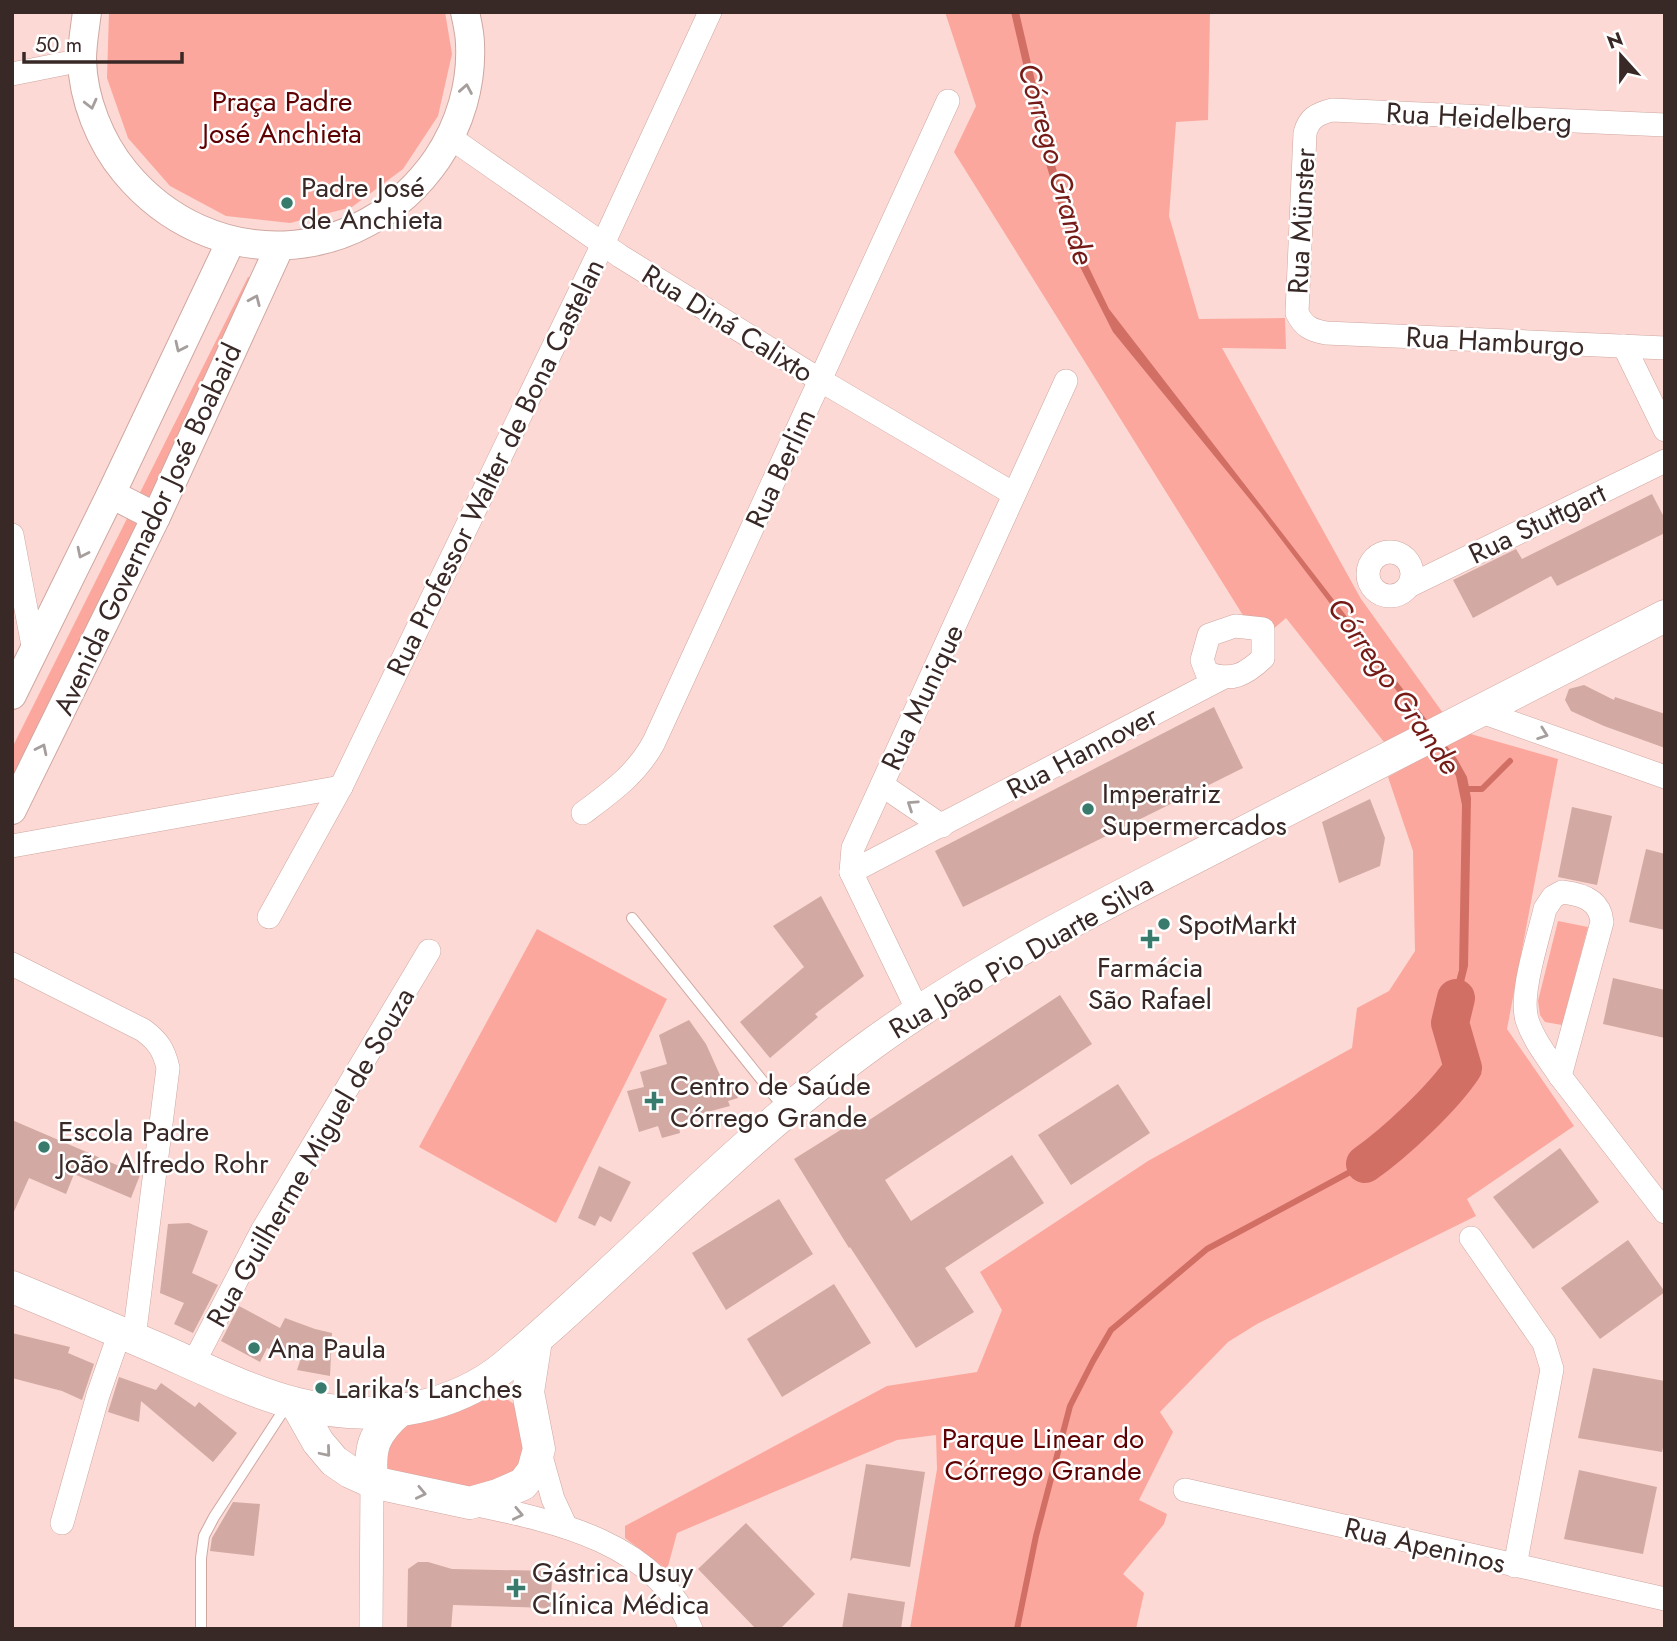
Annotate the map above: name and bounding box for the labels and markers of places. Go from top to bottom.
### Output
place label: Padre José de Anchieta [301,167,443,240]
marker: Padre José de Anchieta [279,195,295,211]
place label: Imperatriz Supermercados [1102,773,1287,846]
marker: Imperatriz Supermercados [1080,801,1096,817]
place label: SpotMarkt [1178,904,1296,945]
marker: SpotMarkt [1156,916,1172,932]
marker: Farmácia São Rafael [1142,931,1158,947]
place label: Farmácia São Rafael [1088,947,1212,1020]
place label: Centro de Saúde Córrego Grande [670,1065,871,1138]
marker: Centro de Saúde Córrego Grande [644,1091,664,1111]
place label: Escola Padre João Alfredo Rohr [54,1111,269,1184]
marker: Escola Padre João Alfredo Rohr [36,1139,52,1155]
place label: Ana Paula [268,1328,386,1369]
marker: Ana Paula [246,1340,262,1356]
place label: Larika's Lanches [335,1368,522,1409]
marker: Larika's Lanches [313,1380,329,1396]
place label: Gástrica Usuy Clínica Médica [532,1552,709,1625]
marker: Gástrica Usuy Clínica Médica [506,1578,526,1598]

